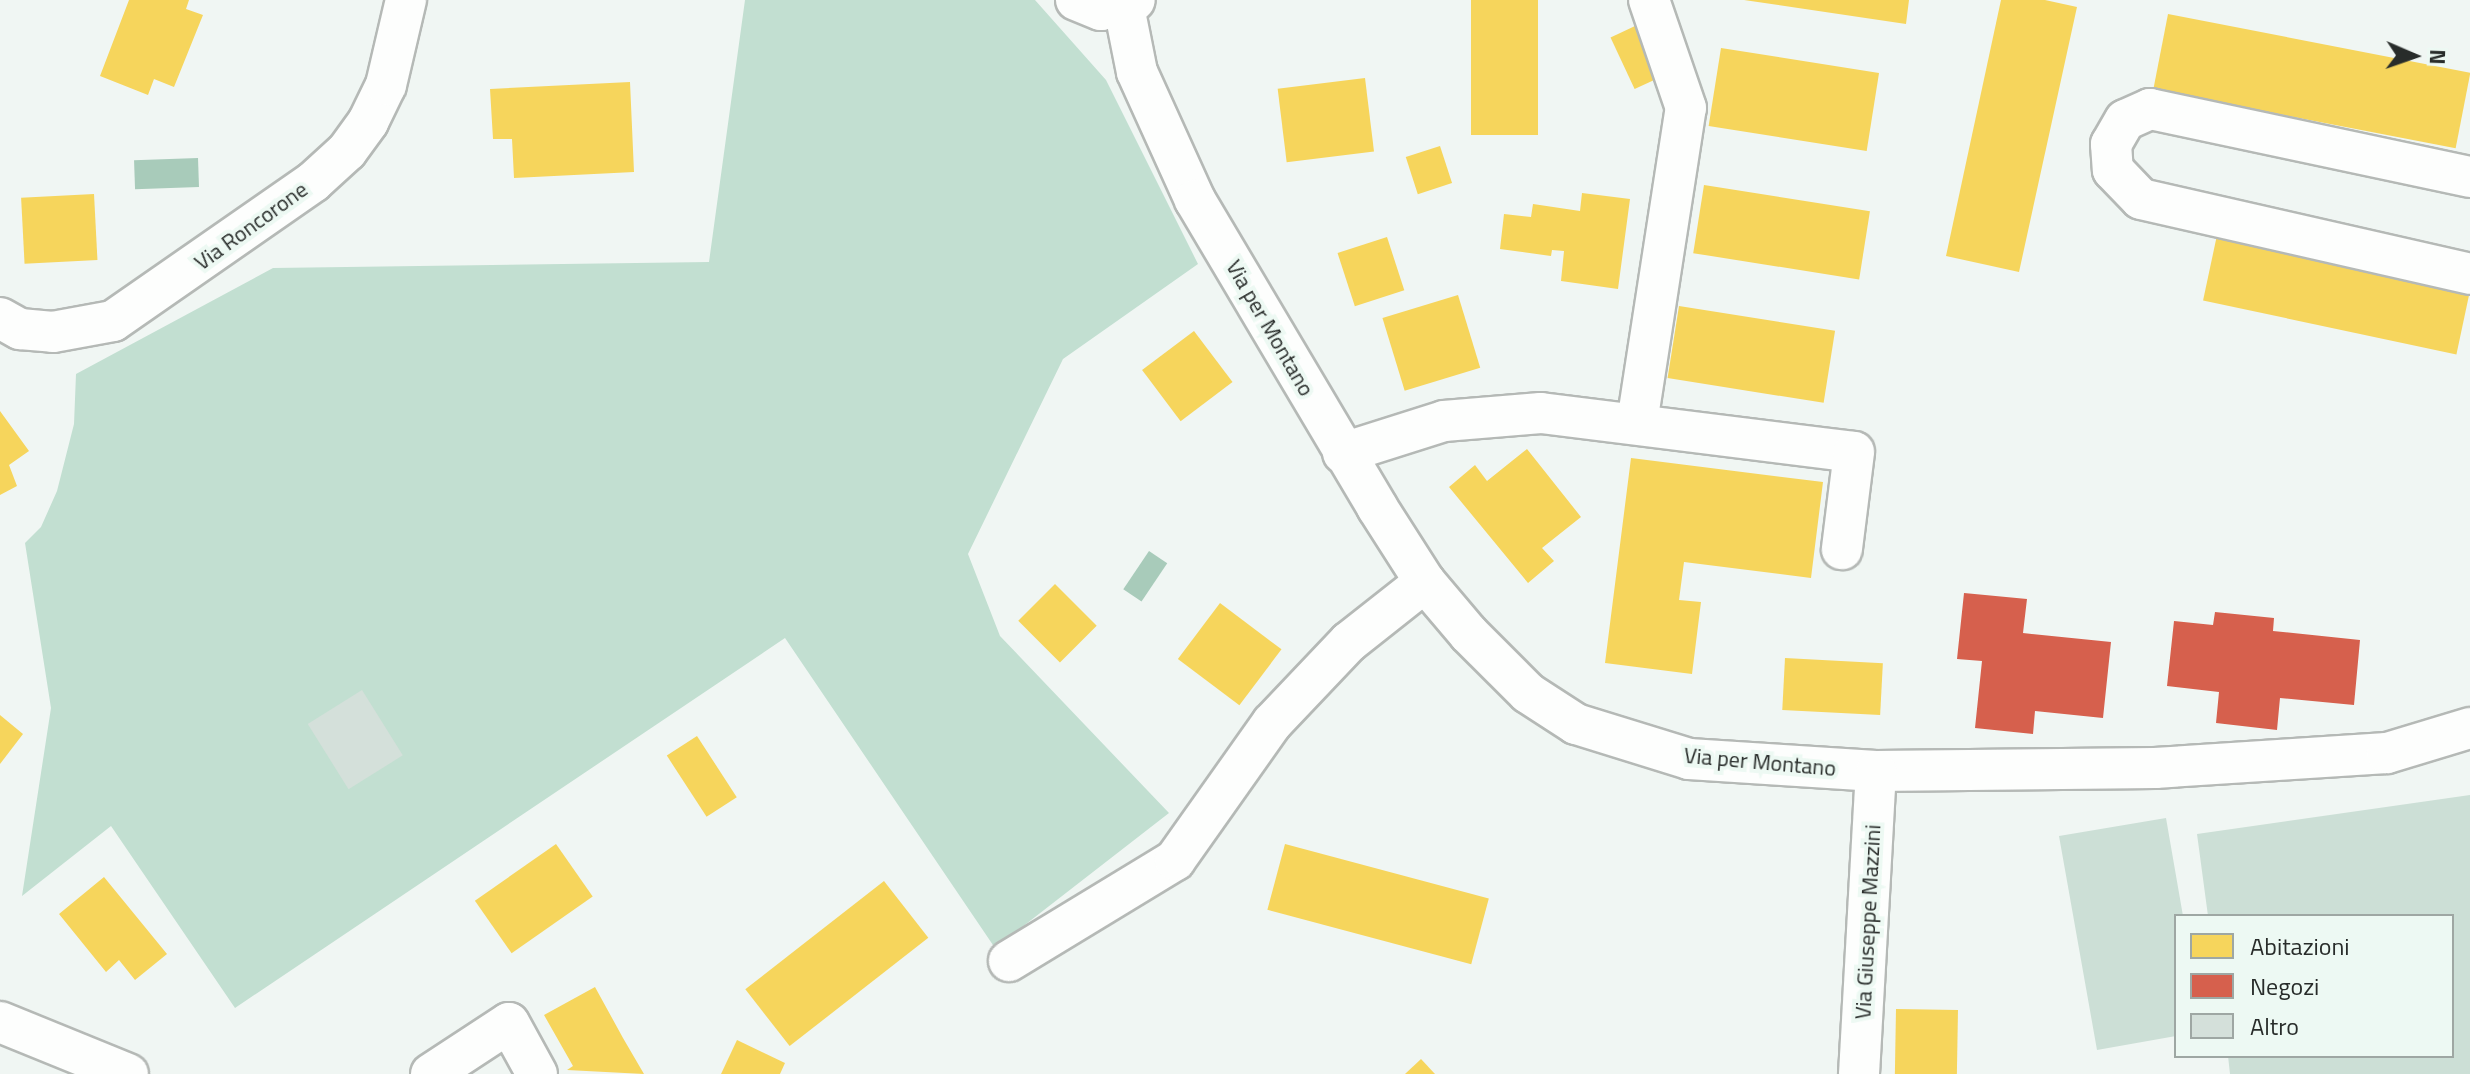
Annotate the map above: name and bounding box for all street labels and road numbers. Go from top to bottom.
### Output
street label: Via Roncorone [189,176,313,276]
street label: Via per Montano [1220,255,1320,401]
street label: Via per Montano [1683,742,1837,782]
street label: Via Giuseppe Mazzini [1850,824,1886,1020]

